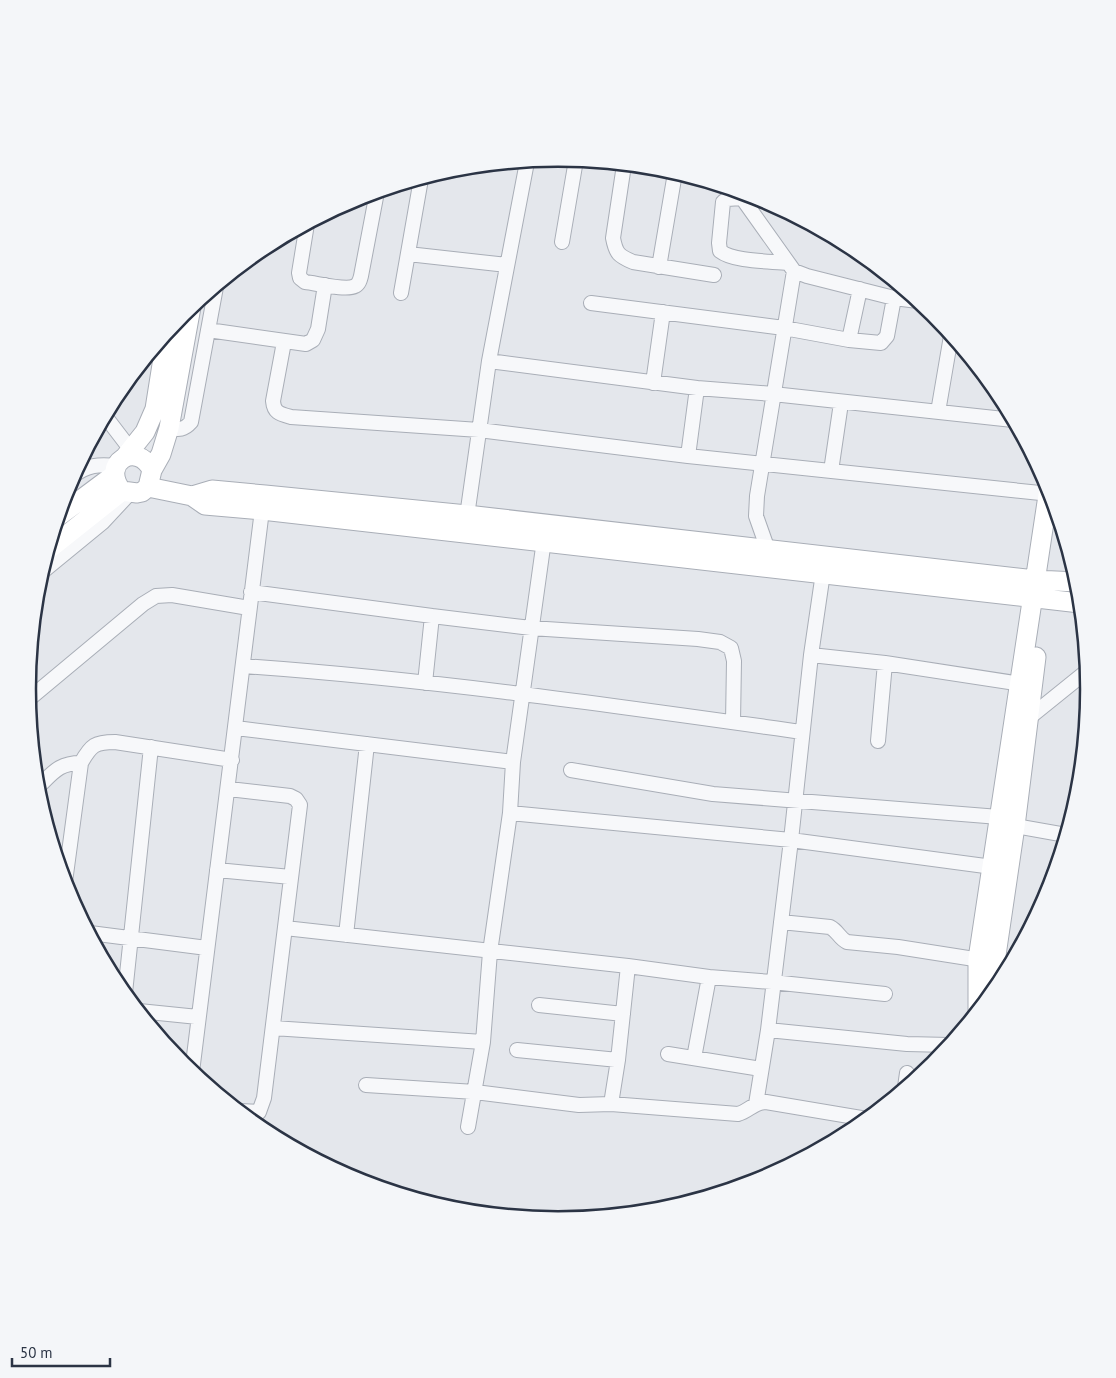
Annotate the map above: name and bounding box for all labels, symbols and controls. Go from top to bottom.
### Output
scale bar [12,1336,110,1368]
text: 50 m [20,1343,53,1362]

